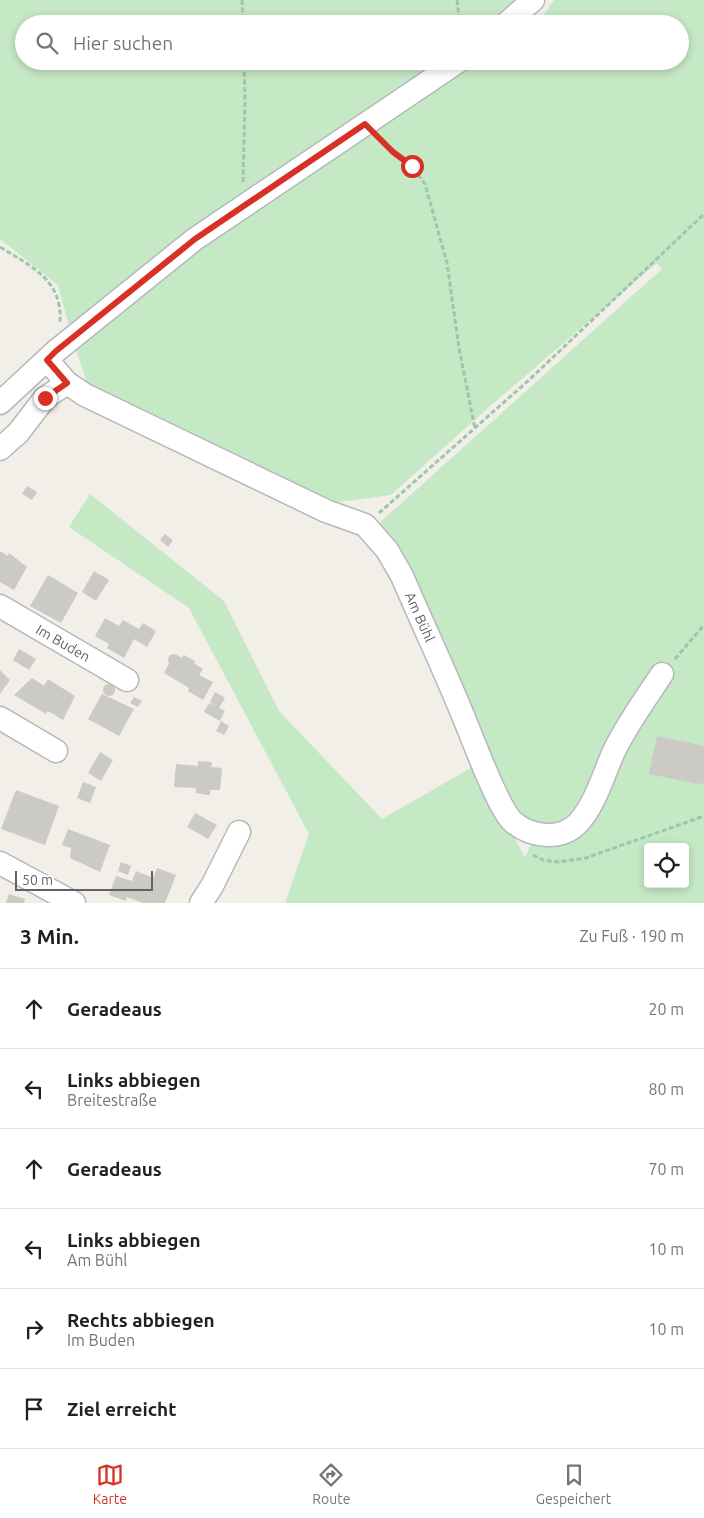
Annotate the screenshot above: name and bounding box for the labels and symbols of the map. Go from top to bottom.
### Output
route start [401,155,424,178]
route end [34,387,57,410]
street label: Am Bühl [402,590,438,645]
street label: Im Buden [33,621,93,665]
scale bar [15,868,152,891]

